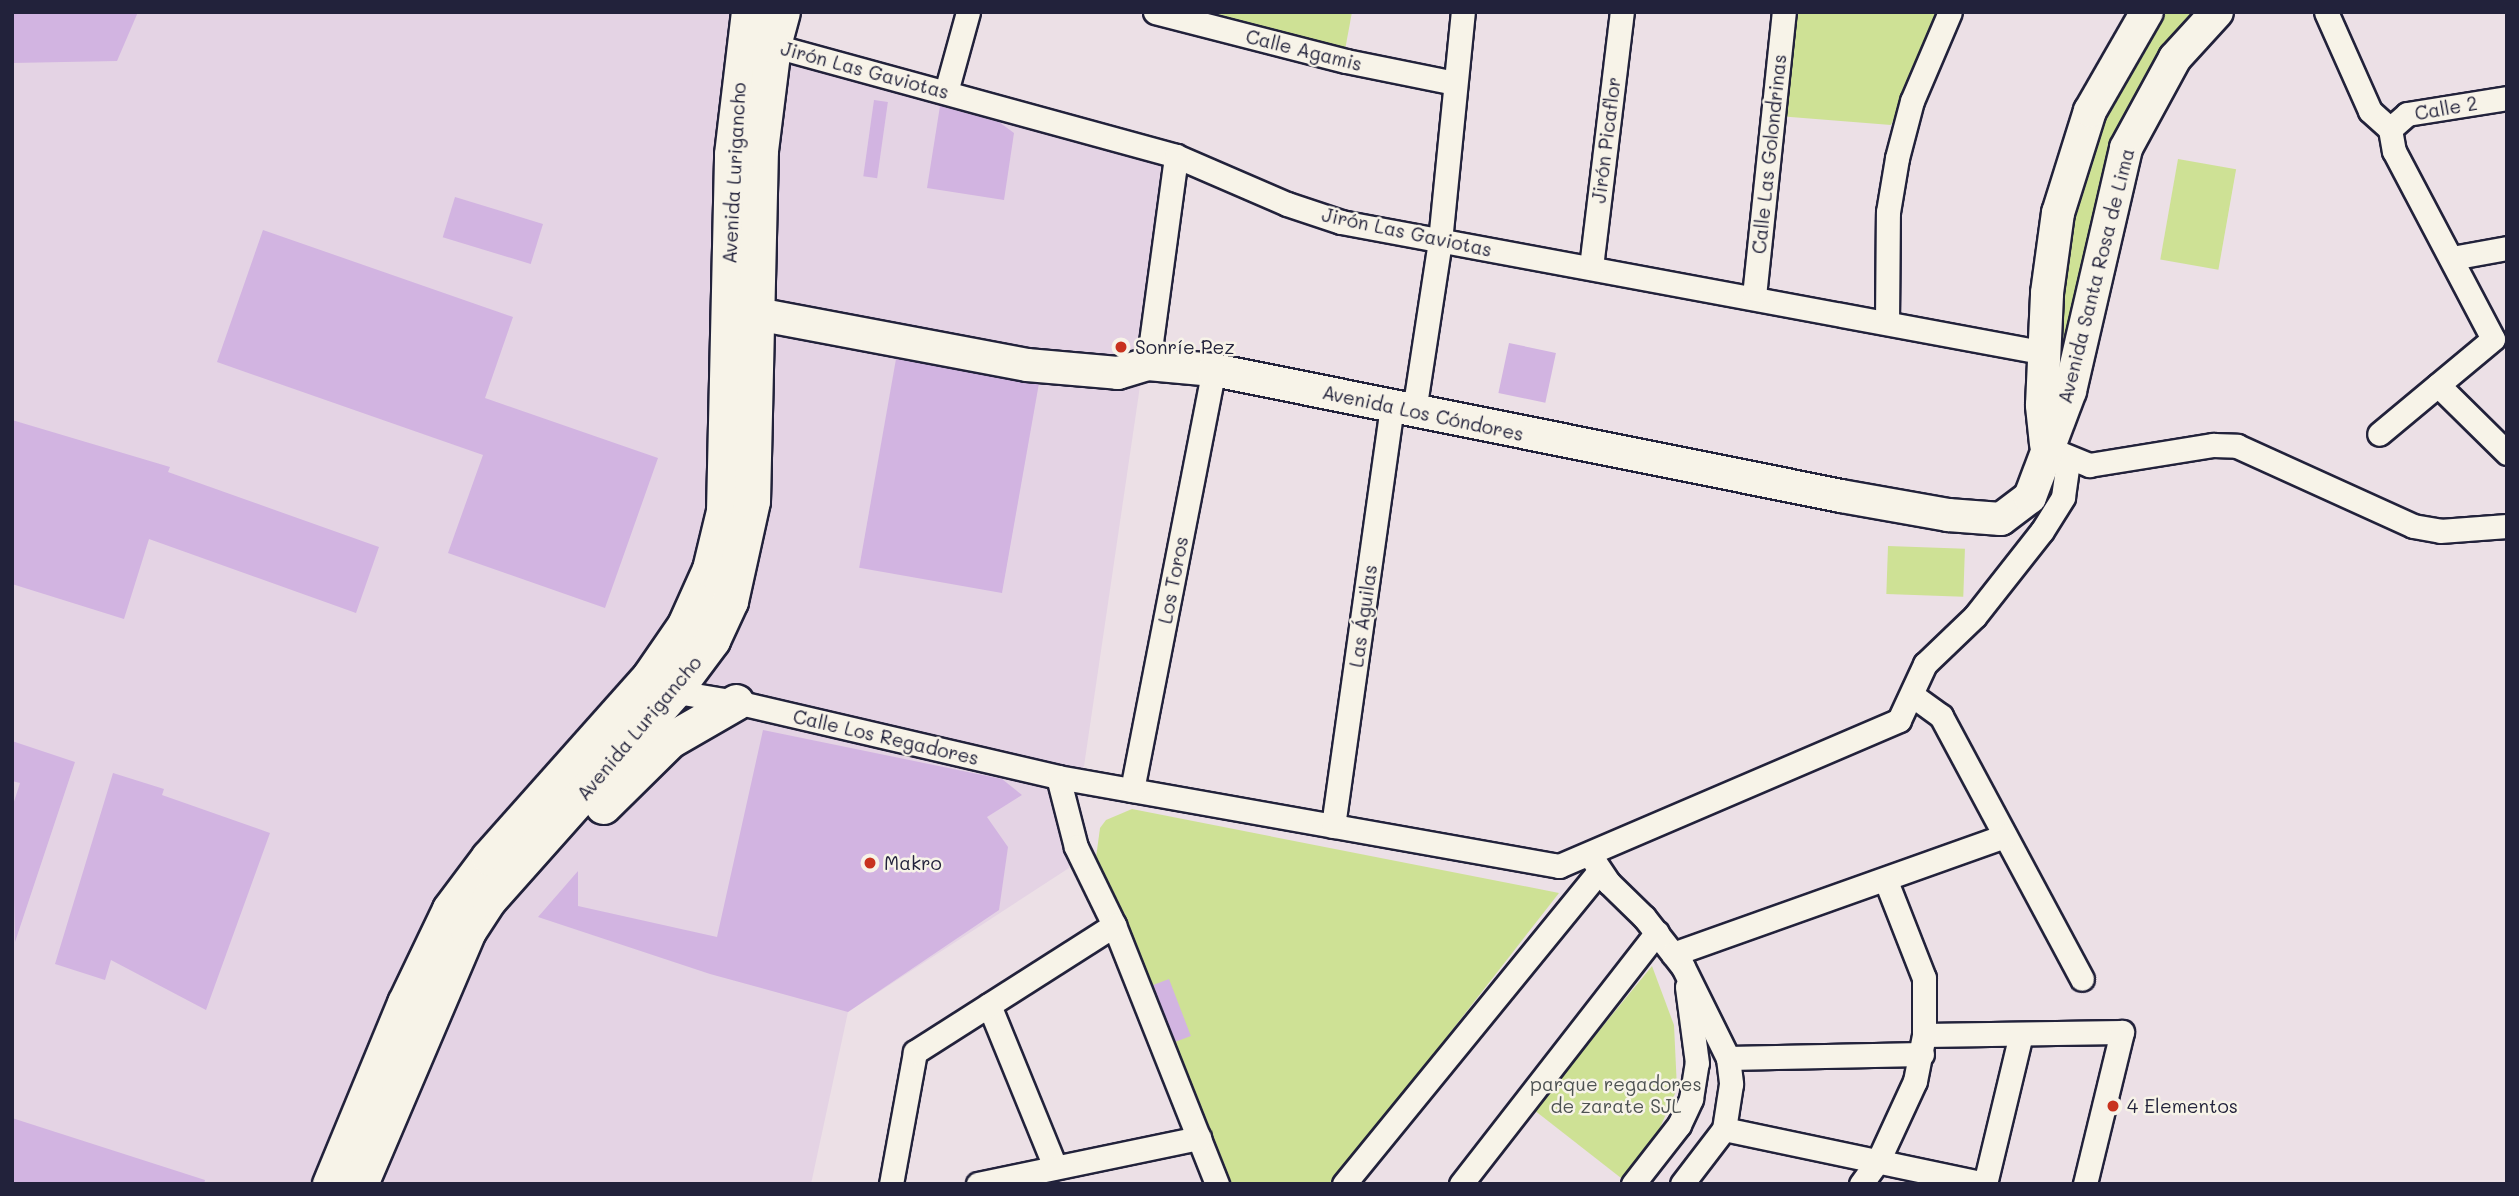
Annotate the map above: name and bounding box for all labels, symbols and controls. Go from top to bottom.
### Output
street label: Calle Agamis [1244,25,1364,75]
street label: Jirón Las Gaviotas [778,37,952,103]
street label: Calle Las Golondrinas [1747,53,1791,255]
street label: Jirón Picaflor [1587,76,1625,204]
street label: Avenida Lurigancho [718,82,750,264]
street label: Calle 2 [2413,91,2479,125]
street label: Avenida Santa Rosa de Lima [2053,146,2139,406]
street label: Jirón Las Gaviotas [1320,203,1494,261]
place label: Sonríe Pez [1135,336,1235,358]
marker: Sonríe Pez [1113,339,1129,355]
street label: Avenida Los Cóndores [1320,381,1526,445]
street label: Los Toros [1153,534,1193,626]
street label: Las Águilas [1345,563,1381,669]
street label: Avenida Lurigancho [572,651,706,805]
street label: Calle Los Regadores [791,705,981,769]
place label: Makro [884,852,942,874]
marker: Makro [862,855,878,871]
park label: parque regadores de zarate SJL [1530,1073,1702,1117]
place label: 4 Elementos [2127,1095,2238,1117]
marker: 4 Elementos [2105,1098,2121,1114]

